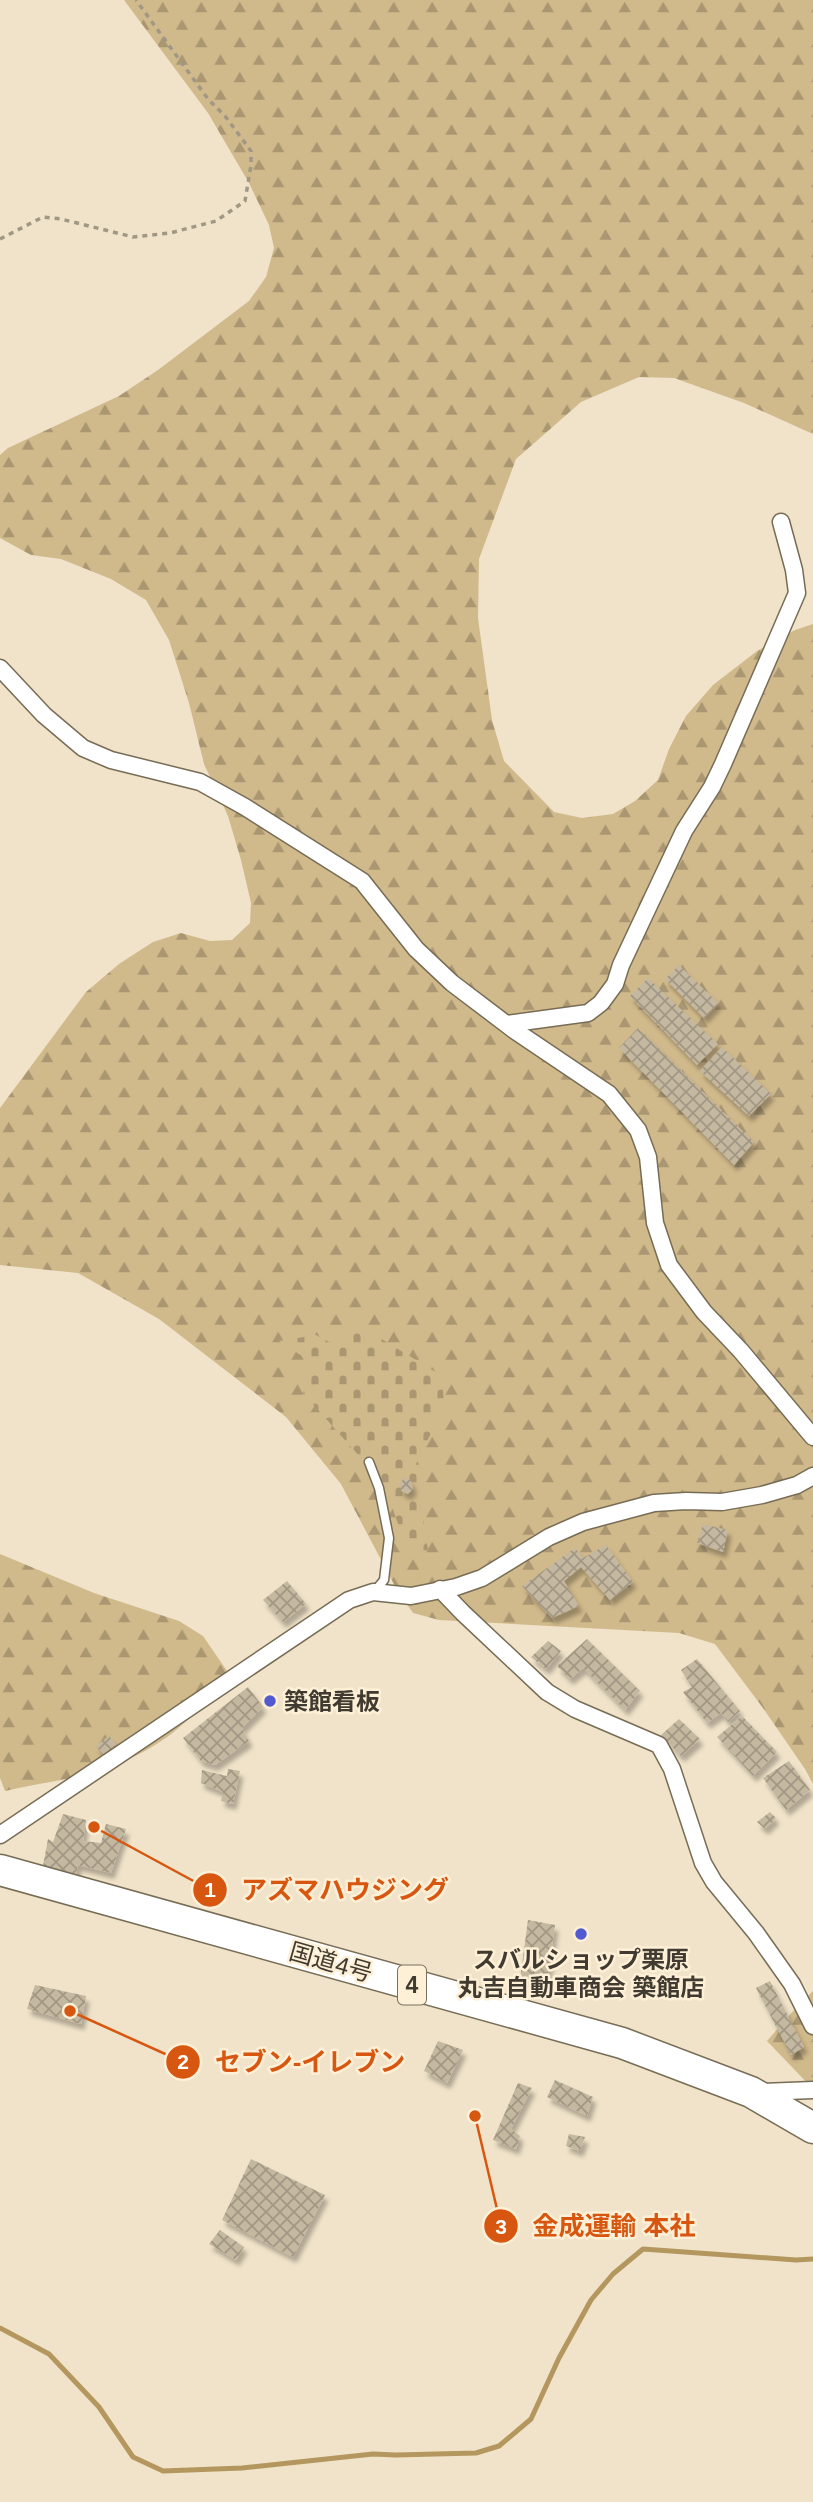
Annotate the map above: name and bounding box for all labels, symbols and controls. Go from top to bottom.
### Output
place label: 築館看板 [284,1688,380,1715]
marker: 築館看板 [262,1693,278,1709]
callout: アズマハウジング [192,1866,463,1913]
text: アズマハウジング [241,1875,449,1905]
text: 1 [204,1878,216,1901]
marker: スバルショップ栗原 丸吉自動車商会 築館店 [573,1926,589,1942]
street label: 国道4号 [286,1937,376,1987]
place label: スバルショップ栗原 丸吉自動車商会 築館店 [458,1946,704,2001]
road number: 4 [398,1966,426,2004]
callout: セブン-イレブン [166,2038,419,2085]
text: セブン-イレブン [215,2047,405,2077]
text: 2 [177,2050,189,2073]
callout: 金成運輸 本社 [484,2203,710,2250]
text: 金成運輸 本社 [532,2211,696,2241]
text: 3 [495,2215,507,2238]

